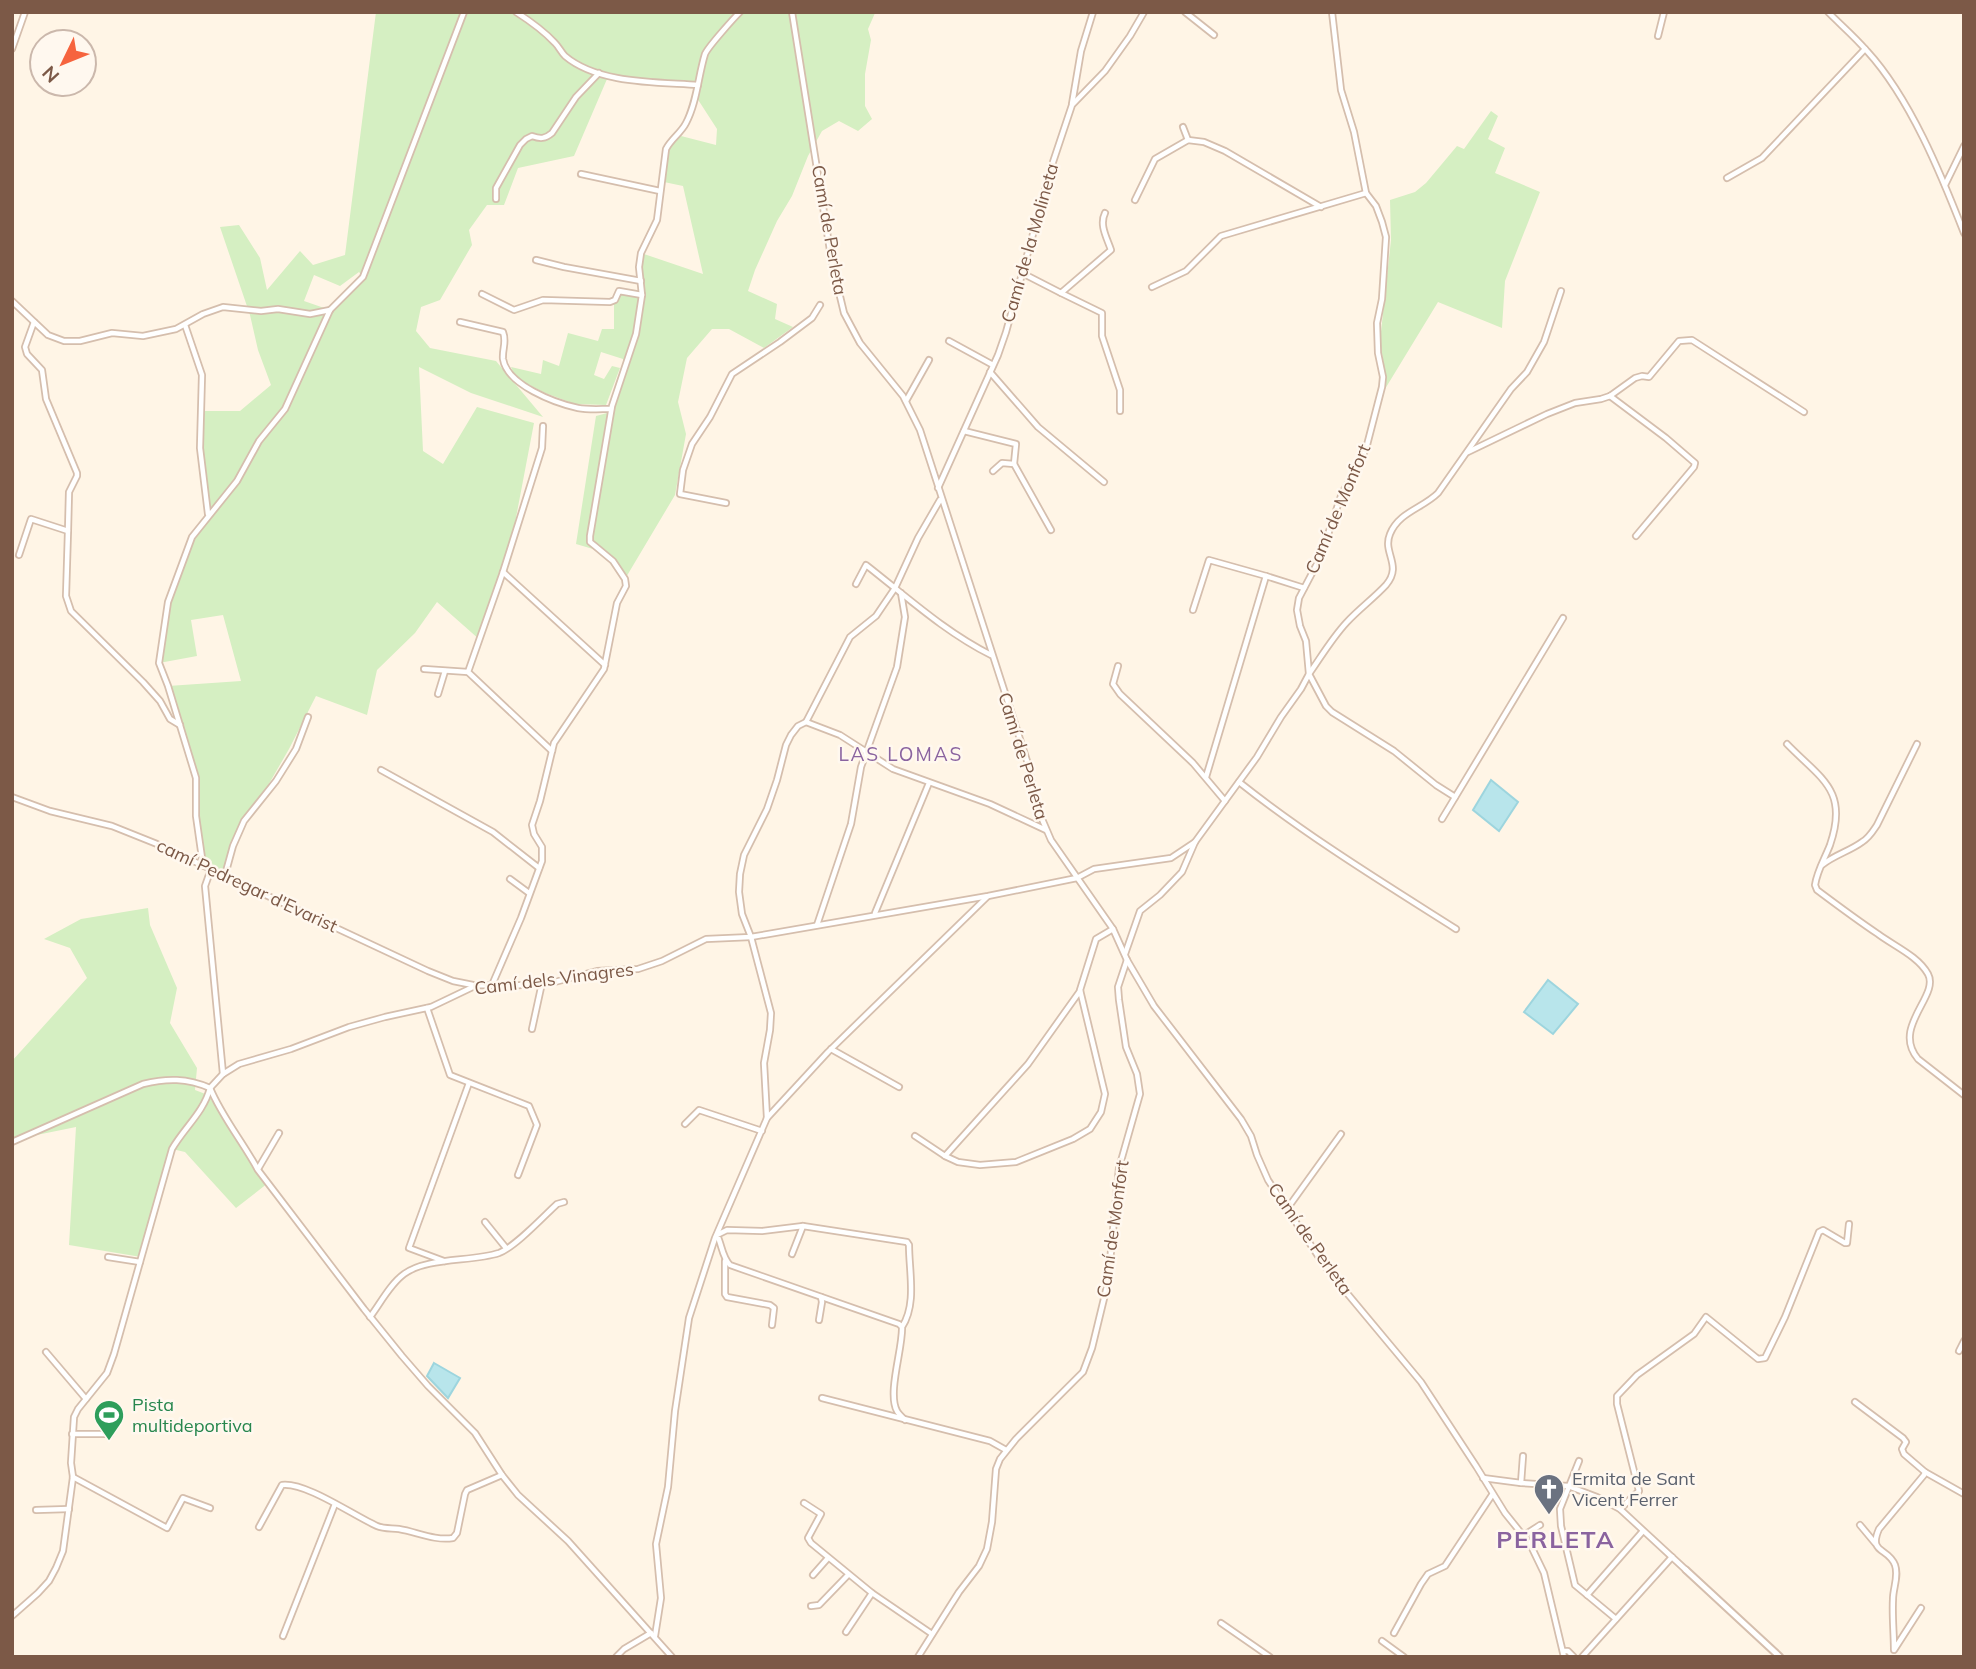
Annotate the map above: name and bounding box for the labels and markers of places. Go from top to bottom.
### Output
place label: Pista multideportiva [132,1393,253,1437]
sports icon: Pista multideportiva [92,1398,126,1442]
place label: Ermita de Sant Vicent Ferrer [1572,1467,1695,1511]
church icon: Ermita de Sant Vicent Ferrer [1532,1472,1566,1516]

